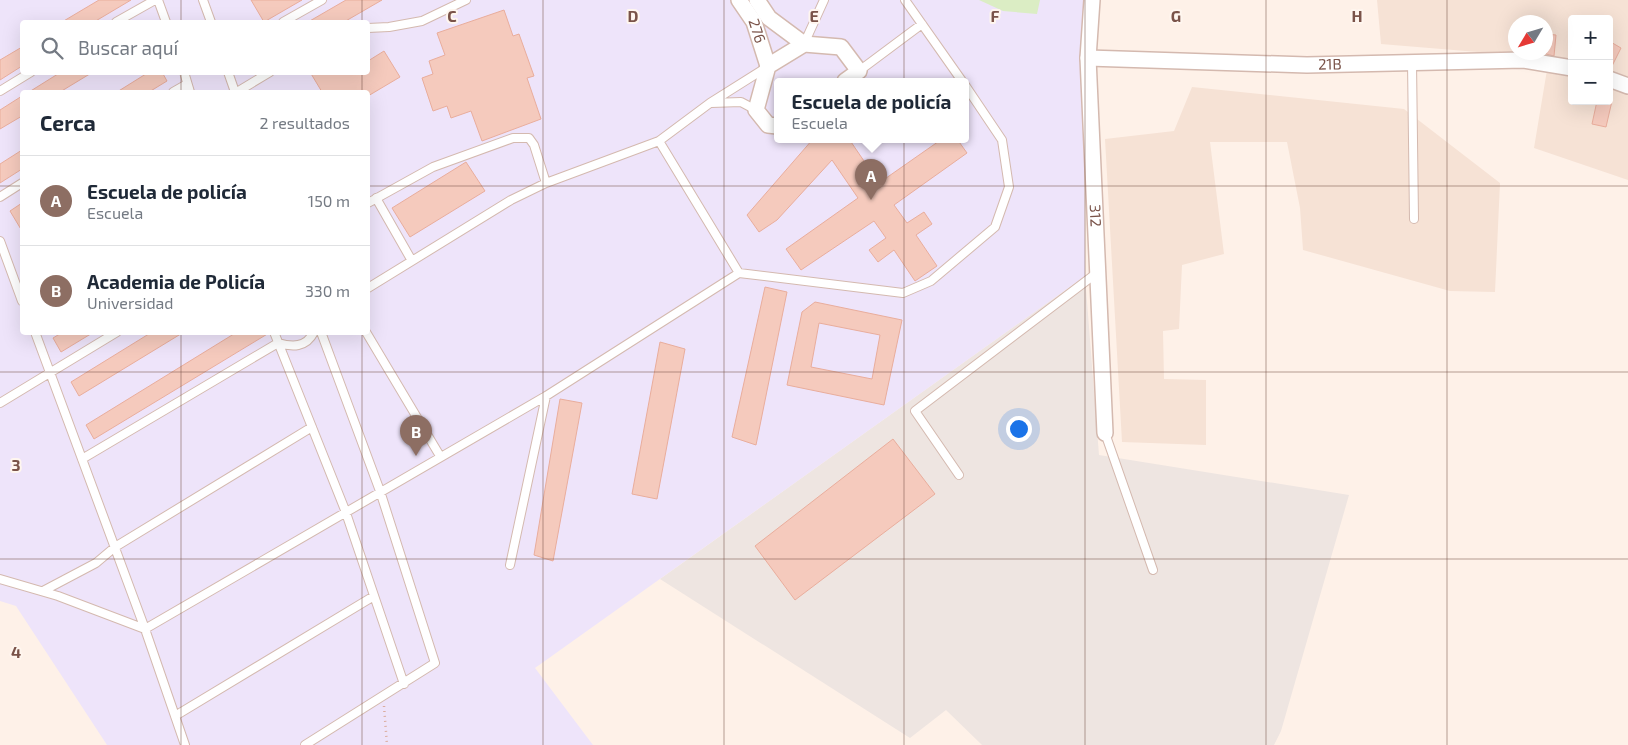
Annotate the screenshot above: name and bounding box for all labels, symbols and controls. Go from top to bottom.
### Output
text: C [447,6,457,25]
text: D [628,6,639,25]
text: E [809,6,819,25]
text: F [991,6,1000,25]
text: G [1171,6,1181,25]
text: H [1351,6,1363,25]
north arrow [1508,15,1553,60]
map controls [1568,15,1613,105]
button: + [1568,15,1613,60]
street label: 276 [745,16,770,45]
search box [20,20,370,75]
icon: search [38,34,66,62]
text: Buscar aquí [78,36,178,59]
street label: 21B [1318,54,1342,73]
button: − [1568,60,1613,105]
popup [774,78,969,143]
text: Escuela de policía [792,90,951,113]
text: Cerca [40,110,96,135]
text: 2 resultados [259,113,350,132]
text: Escuela [792,113,848,132]
pin: A [855,159,887,200]
text: Escuela de policía [87,180,247,203]
text: A [51,191,61,210]
text: 150 m [308,191,350,210]
text: Escuela [87,203,143,222]
street label: 312 [1087,204,1106,227]
text: Academia de Policía [87,270,265,293]
text: B [51,281,61,300]
text: 330 m [305,281,350,300]
text: Universidad [87,293,174,312]
pin: B [400,415,432,456]
your location [1006,416,1032,442]
text: 3 [11,455,21,474]
text: 4 [11,642,21,661]

